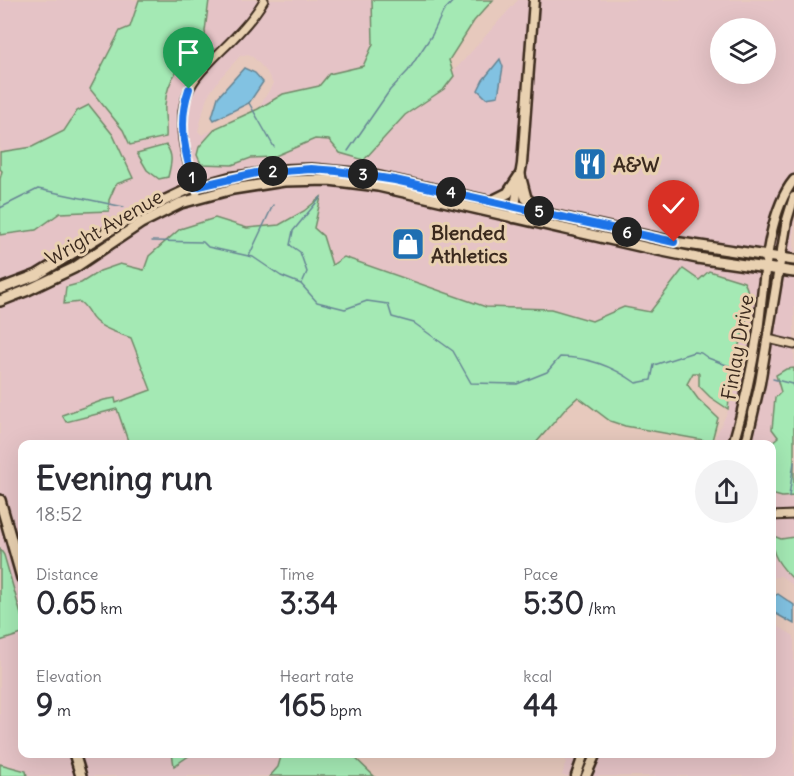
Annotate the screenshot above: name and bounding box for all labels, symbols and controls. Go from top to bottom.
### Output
map controls [710,18,776,84]
button: layers [710,18,776,84]
pin [163,27,214,89]
icon: arrive [172,36,205,69]
restaurant icon: A&W [572,146,608,182]
place label: A&W [613,152,659,177]
pin: 2 [258,156,288,186]
pin: 3 [348,159,378,189]
text: 2 [269,161,277,181]
pin: 1 [177,162,207,192]
text: 3 [358,164,368,184]
text: 1 [189,167,195,187]
pin: 4 [436,177,466,207]
pin [648,180,699,242]
text: 4 [446,182,456,202]
street label: Wright Avenue [41,183,167,271]
icon: check [657,189,690,222]
pin: 5 [524,196,554,226]
text: 5 [534,201,544,221]
pin: 6 [612,217,642,247]
place label: Blended Athletics [431,220,508,268]
text: 6 [622,222,632,242]
shop icon: Blended Athletics [390,226,426,262]
street label: Finlay Drive [715,292,759,402]
text: Evening run [36,457,212,499]
button: share [695,460,758,523]
text: 18:52 [36,501,82,526]
text: Distance [36,564,98,584]
text: Time [280,564,314,584]
text: Pace [523,564,558,584]
text: 0.65 [36,584,97,622]
text: 3:34 [280,584,338,622]
text: 5:30 [523,584,584,622]
text: km [97,598,123,618]
text: /km [584,598,616,618]
text: Elevation [36,666,102,686]
text: Heart rate [280,666,354,686]
text: kcal [523,666,552,686]
text: 9 [36,686,53,724]
text: 165 [280,686,326,724]
text: 44 [523,686,558,724]
text: m [53,700,71,720]
text: bpm [326,700,362,720]

